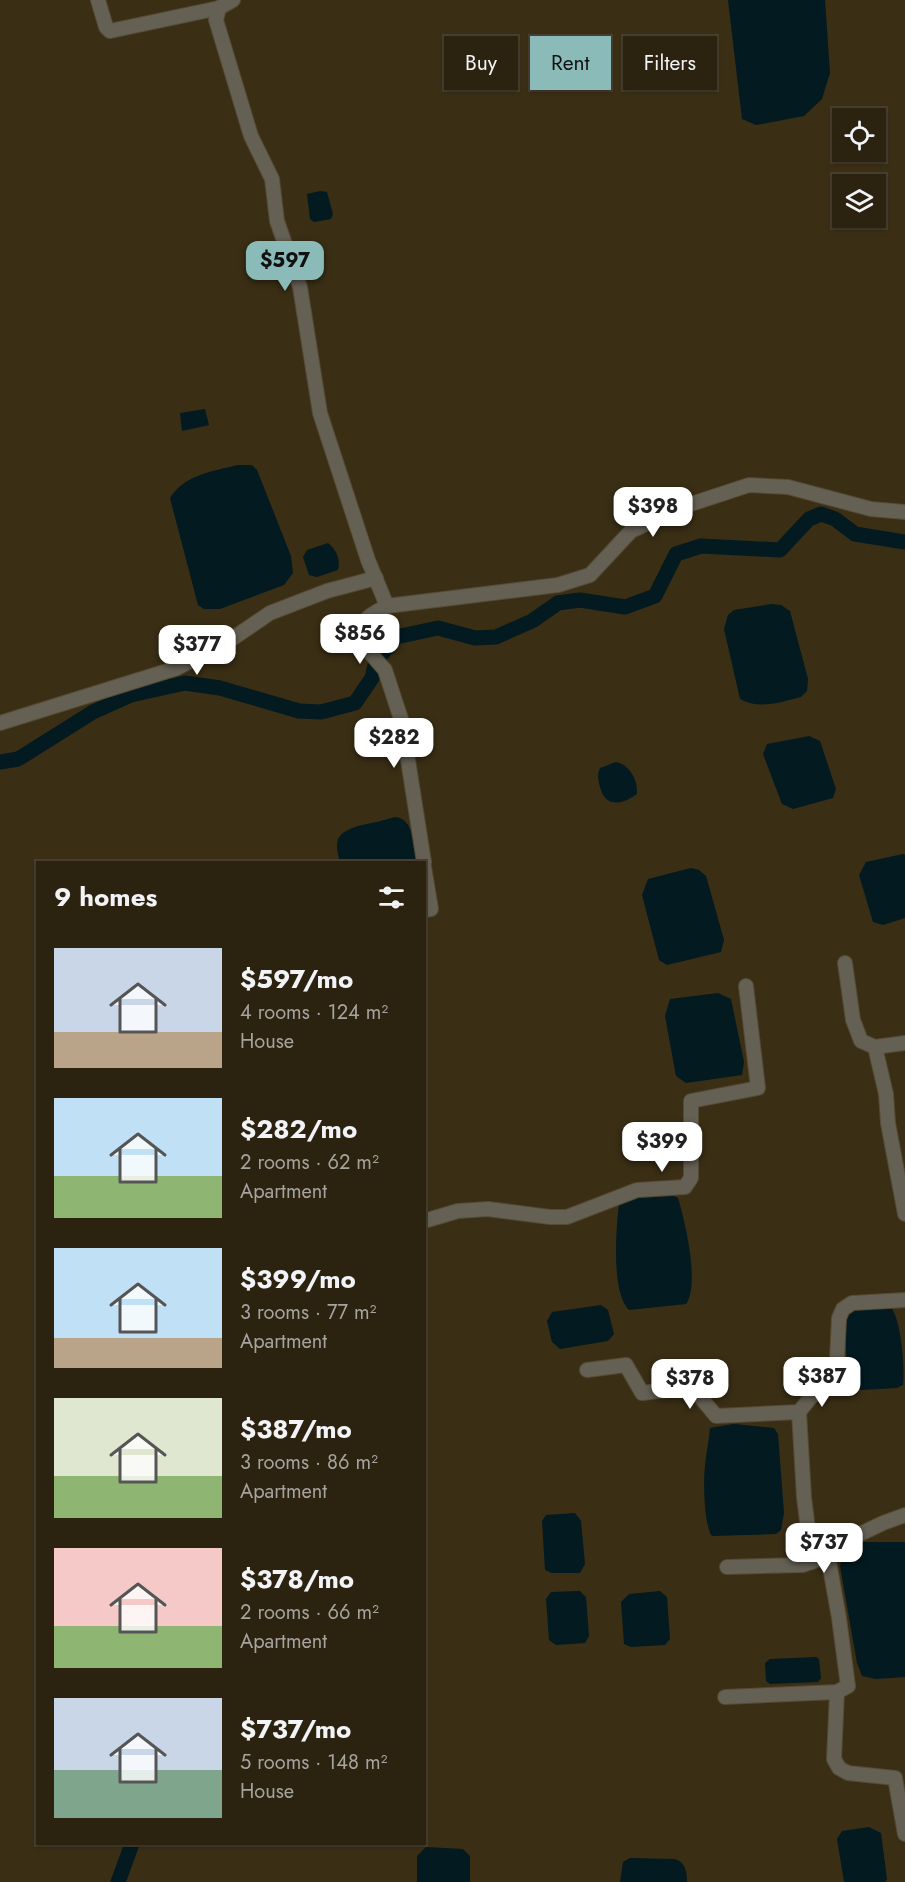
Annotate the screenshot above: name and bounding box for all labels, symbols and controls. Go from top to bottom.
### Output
chip: Buy [444,36,518,90]
chip: Rent [530,36,611,90]
chip: Filters [623,36,717,90]
map controls [832,108,886,228]
button: locate [832,108,886,162]
button: layers [832,174,886,228]
pin: $597 [249,241,321,292]
text: $597 [260,246,310,275]
pin: $398 [617,487,689,538]
text: $398 [628,492,678,521]
pin: $856 [324,614,396,665]
text: $856 [334,619,386,648]
pin: $377 [161,625,233,676]
text: $377 [173,630,221,659]
pin: $282 [358,718,430,769]
text: $282 [368,723,420,752]
text: 9 homes [54,878,157,916]
icon: filters [375,881,408,914]
text: $597/mo [240,960,353,998]
icon: home [102,972,174,1044]
text: 4 rooms · 124 m² [240,998,388,1027]
text: House [240,1027,294,1056]
text: $282/mo [240,1110,357,1148]
icon: home [102,1122,174,1194]
pin: $399 [626,1122,698,1173]
text: $399 [636,1127,688,1156]
text: 2 rooms · 62 m² [240,1148,379,1177]
text: Apartment [240,1177,327,1206]
text: $399/mo [240,1260,356,1298]
icon: home [102,1272,174,1344]
text: 3 rooms · 77 m² [240,1298,377,1327]
text: Apartment [240,1327,327,1356]
pin: $387 [786,1357,858,1408]
pin: $378 [654,1359,726,1410]
text: $387 [797,1362,847,1391]
text: $378 [665,1364,715,1393]
text: $387/mo [240,1410,352,1448]
icon: home [102,1422,174,1494]
text: 3 rooms · 86 m² [240,1448,378,1477]
text: Apartment [240,1477,327,1506]
pin: $737 [788,1523,860,1574]
text: $737 [800,1528,848,1557]
text: $378/mo [240,1560,354,1598]
icon: home [102,1572,174,1644]
text: 2 rooms · 66 m² [240,1598,379,1627]
text: Apartment [240,1627,327,1656]
text: $737/mo [240,1710,351,1748]
icon: home [102,1722,174,1794]
text: 5 rooms · 148 m² [240,1748,387,1777]
text: House [240,1777,294,1806]

